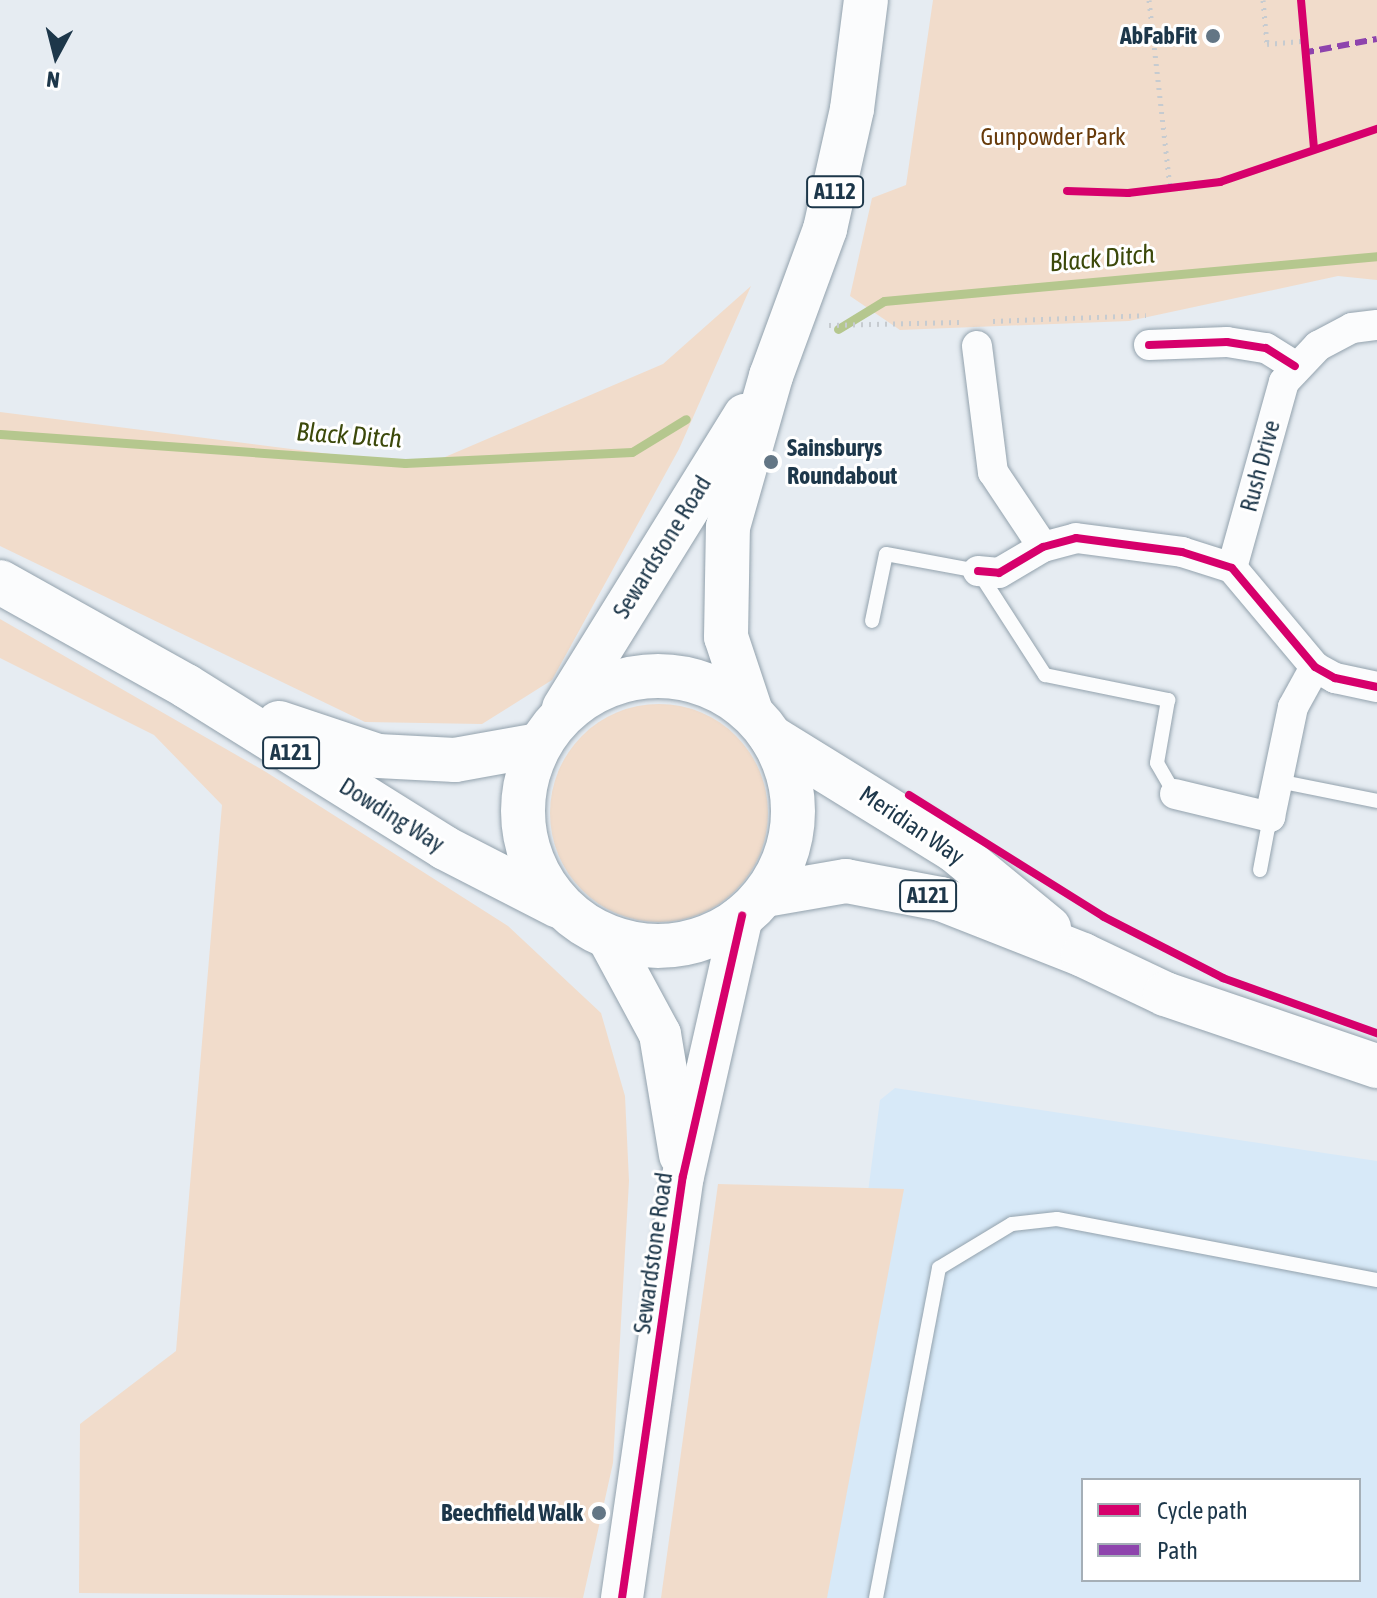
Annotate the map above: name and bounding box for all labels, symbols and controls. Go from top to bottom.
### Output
north arrow [16,16,96,96]
place label: AbFabFit [1120,22,1197,50]
marker: AbFabFit [1204,27,1222,45]
text: N [45,66,61,94]
park label: Gunpowder Park [980,123,1126,151]
road number: A112 [805,174,865,210]
water label: Black Ditch [1048,239,1156,279]
water label: Black Ditch [295,417,403,455]
street label: Rush Drive [1234,417,1286,515]
place label: Sainsburys Roundabout [787,434,897,490]
marker: Sainsburys Roundabout [762,453,780,471]
street label: Sewardstone Road [607,470,717,624]
road number: A121 [261,735,321,771]
street label: Dowding Way [334,771,450,859]
street label: Meridian Way [854,779,970,871]
road number: A121 [898,878,958,914]
street label: Sewardstone Road [627,1171,679,1335]
legend [1081,1478,1361,1582]
text: Cycle path [1157,1497,1248,1524]
place label: Beechfield Walk [441,1499,583,1527]
marker: Beechfield Walk [590,1504,608,1522]
text: Path [1157,1537,1198,1564]

